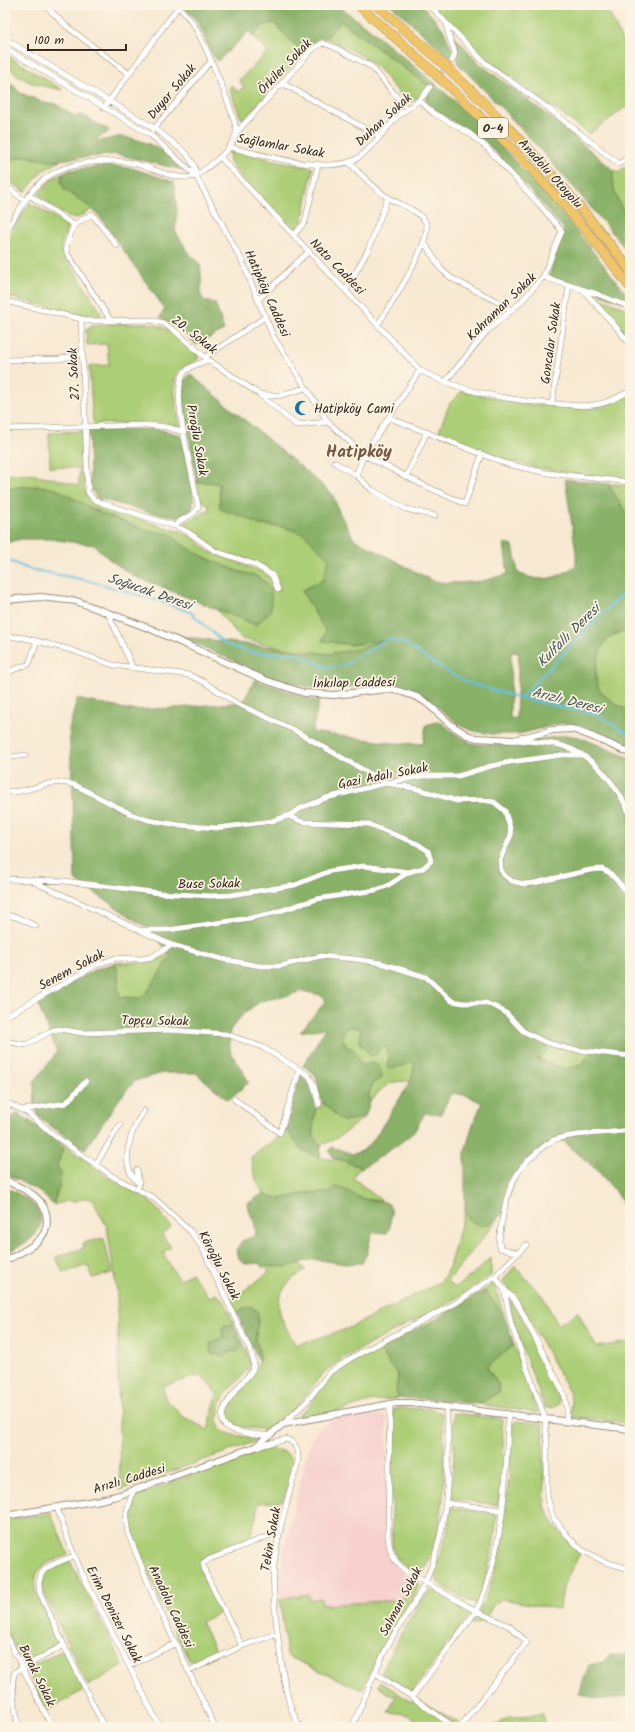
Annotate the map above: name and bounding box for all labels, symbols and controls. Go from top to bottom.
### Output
scale bar [28,26,126,52]
text: 100 m [34,31,65,50]
street label: Örkiler Sokak [253,34,318,100]
street label: Duyar Sokak [142,59,202,125]
street label: Duhan Sokak [351,88,418,152]
road number: O-4 [478,118,508,138]
street label: Sağlamlar Sokak [235,128,327,165]
street label: Anadolu Otoyolu [513,134,588,214]
street label: Nato Caddesi [304,234,370,301]
street label: Hatipköy Caddesi [238,247,296,342]
street label: Kahraman Sokak [462,267,543,346]
street label: Goncalar Sokak [535,300,568,386]
street label: 20. Sokak [167,310,222,360]
street label: 27. Sokak [63,346,86,401]
mosque icon: Hatipköy Cami [293,399,311,417]
place label: Hatipköy Cami [314,399,395,420]
street label: Pıroğlu Sokak [180,403,213,479]
district label: Hatipköy [326,439,392,466]
water label: Soğucak Deresi [105,567,197,617]
water label: Kulfallı Deresi [532,597,607,672]
street label: İnkılap Caddesi [313,672,396,695]
water label: Arızlı Deresi [530,682,607,721]
street label: Gazi Adalı Sokak [336,757,431,796]
street label: Buse Sokak [178,873,241,896]
street label: Senem Sokak [35,944,109,997]
street label: Topçu Sokak [121,1010,190,1033]
street label: Köroğlu Sokak [192,1227,246,1305]
street label: Arızlı Caddesi [91,1458,169,1500]
street label: Tekin Sokak [255,1504,288,1573]
street label: Erim Denizer Sokak [80,1562,148,1668]
street label: Anadolu Caddesi [142,1562,199,1652]
street label: Salman Sokak [374,1562,429,1640]
street label: Burak Sokak [12,1641,61,1711]

